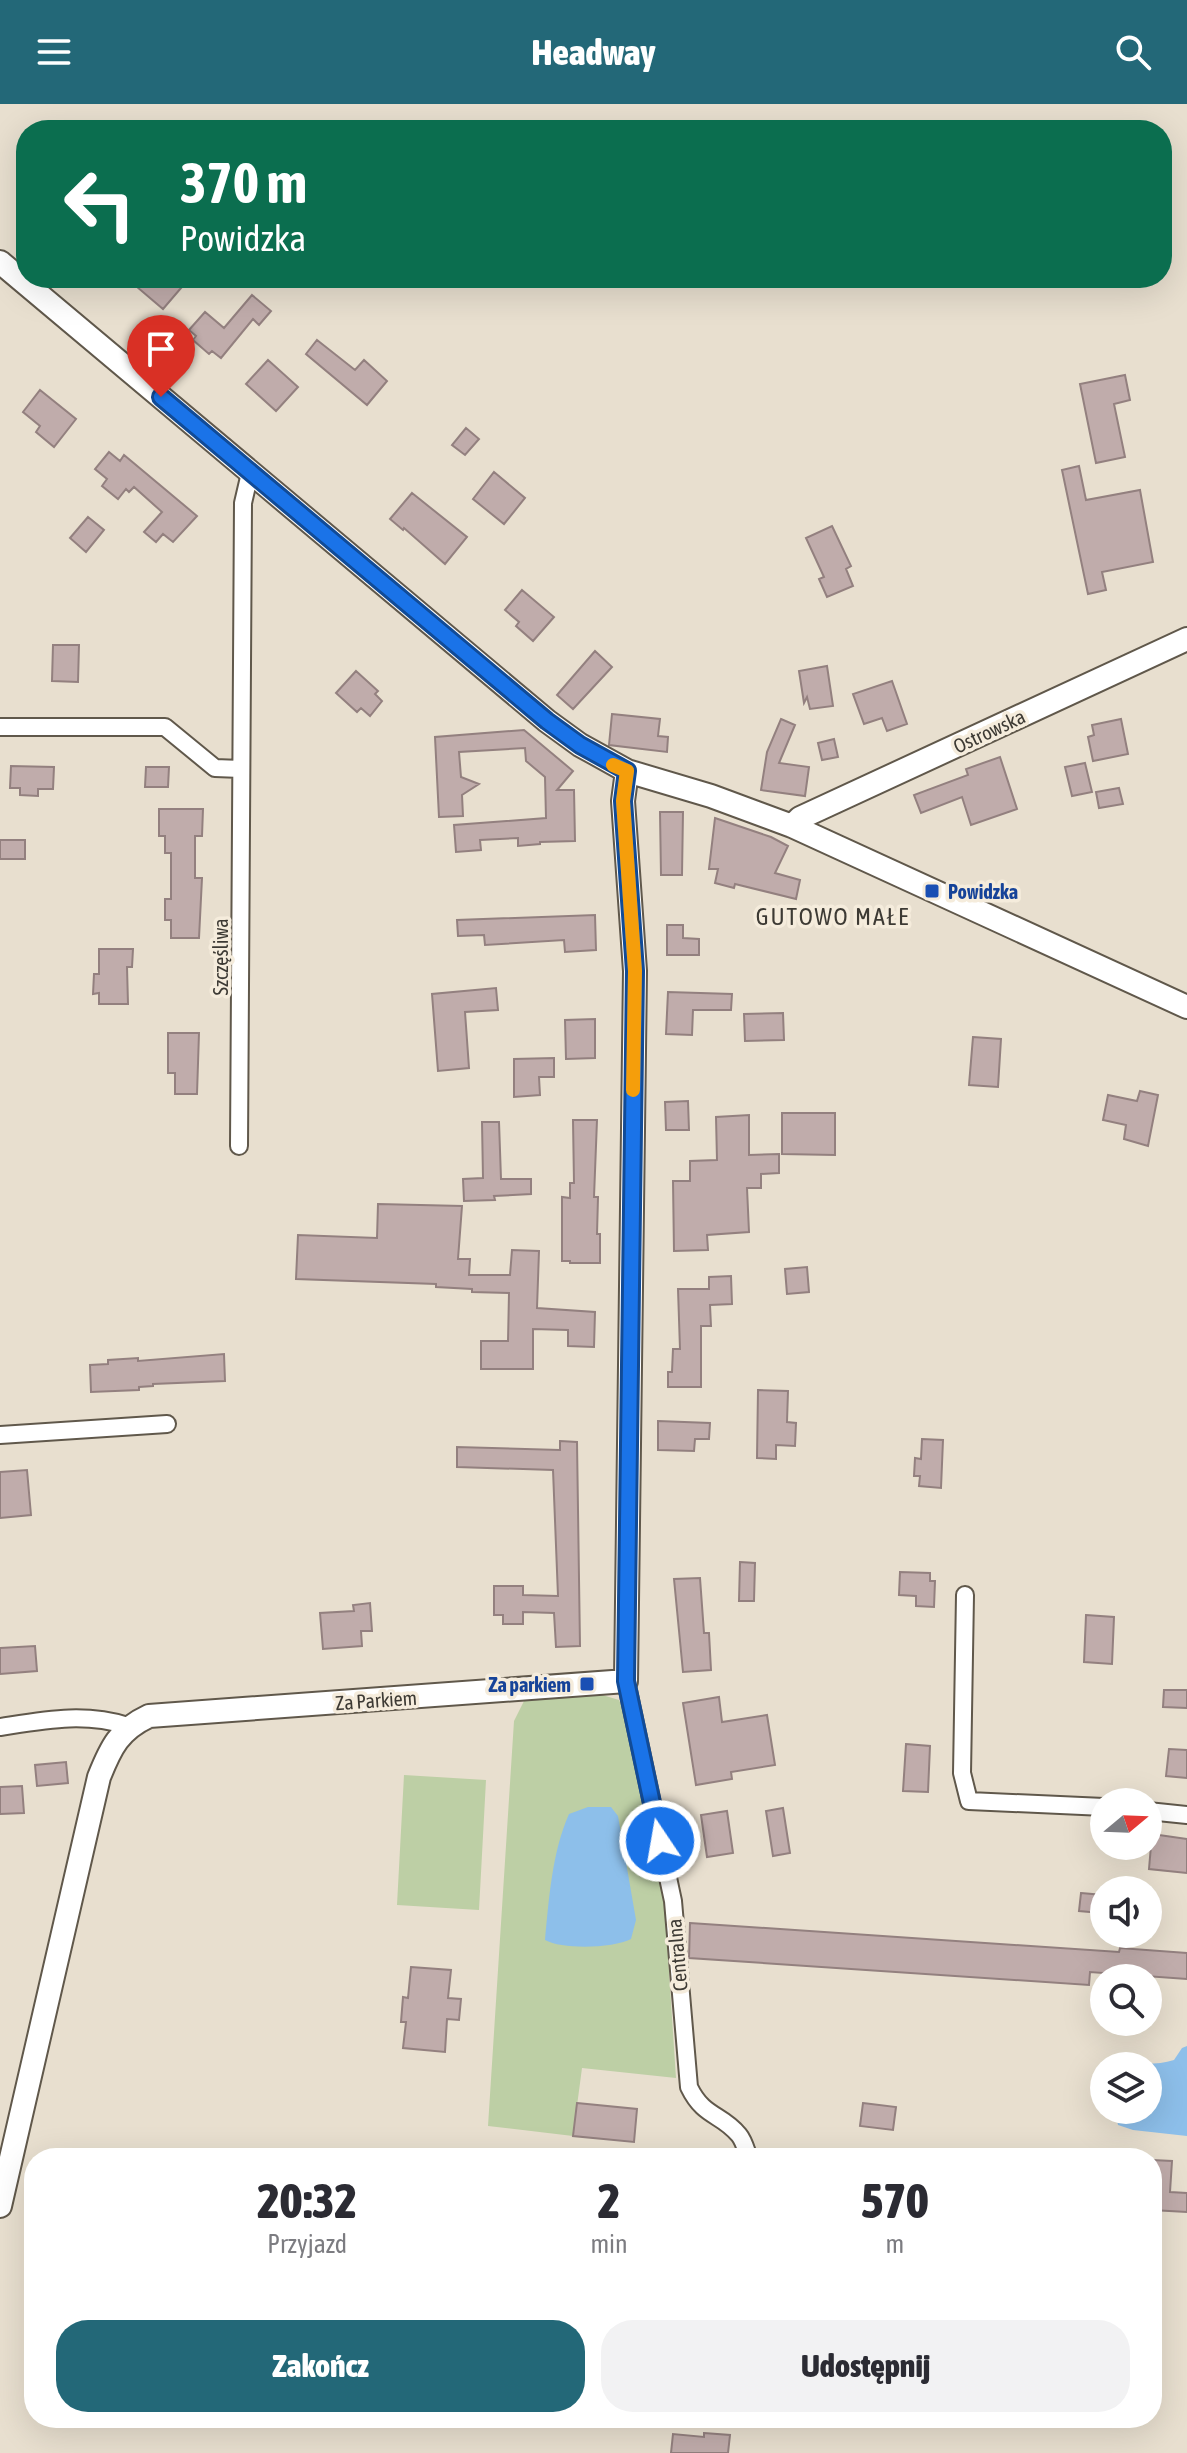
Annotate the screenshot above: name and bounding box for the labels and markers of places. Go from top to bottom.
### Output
pin [127,315,195,397]
place label: Powidzka [948,880,1018,903]
marker: Powidzka [923,882,941,900]
place label: Za parkiem [489,1673,571,1696]
marker: Za parkiem [578,1675,596,1693]

